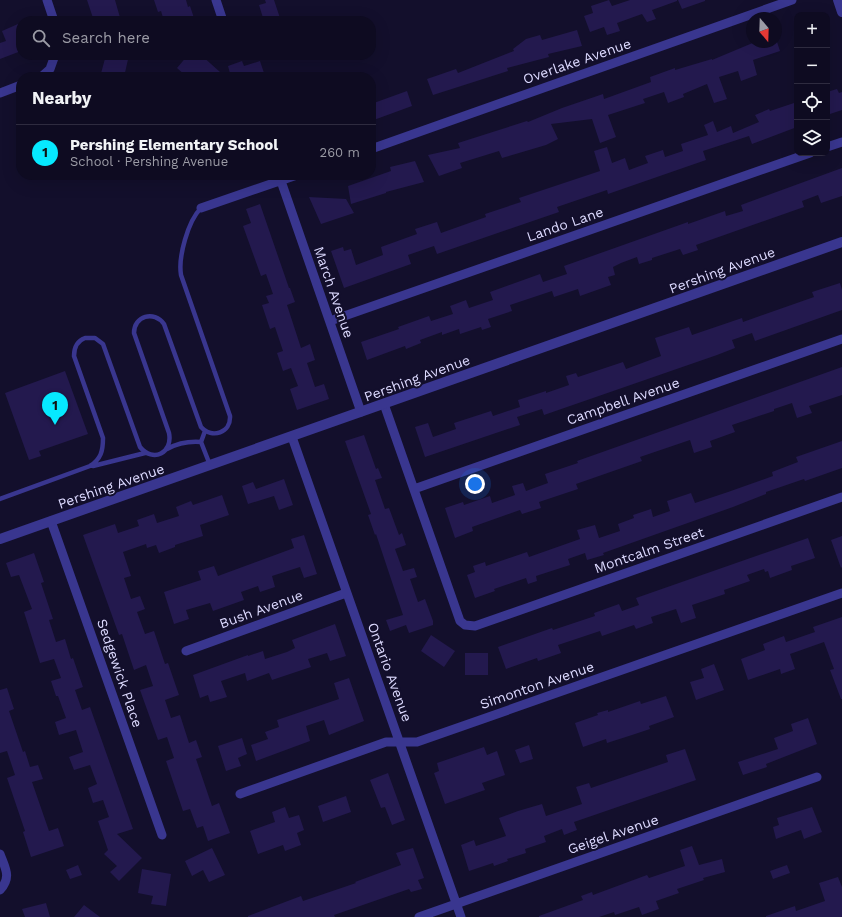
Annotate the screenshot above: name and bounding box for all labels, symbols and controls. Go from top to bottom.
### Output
north arrow [746,12,782,48]
map controls [794,12,830,156]
button: + [794,12,830,48]
search box [16,16,376,60]
icon: search [30,27,52,49]
text: Search here [62,29,150,47]
street label: Overlake Avenue [521,35,633,87]
button: − [794,48,830,84]
button: locate [794,84,830,120]
text: Nearby [32,88,91,108]
button: layers [794,120,830,156]
text: Pershing Elementary School [70,136,278,154]
text: 1 [42,145,48,160]
text: 260 m [320,145,360,160]
text: School · Pershing Avenue [70,154,228,169]
street label: Lando Lane [525,203,605,245]
street label: Pershing Avenue [667,243,777,297]
street label: March Avenue [311,244,357,340]
street label: Pershing Avenue [362,351,472,405]
street label: Campbell Avenue [564,374,682,428]
pin: 1 [42,392,68,425]
street label: Pershing Avenue [56,460,166,512]
your location [465,474,485,494]
street label: Montcalm Street [592,524,706,576]
street label: Bush Avenue [217,587,305,631]
street label: Sedgewick Place [94,617,146,729]
street label: Ontario Avenue [365,620,415,724]
street label: Simonton Avenue [478,658,596,712]
street label: Geigel Avenue [565,811,661,857]

